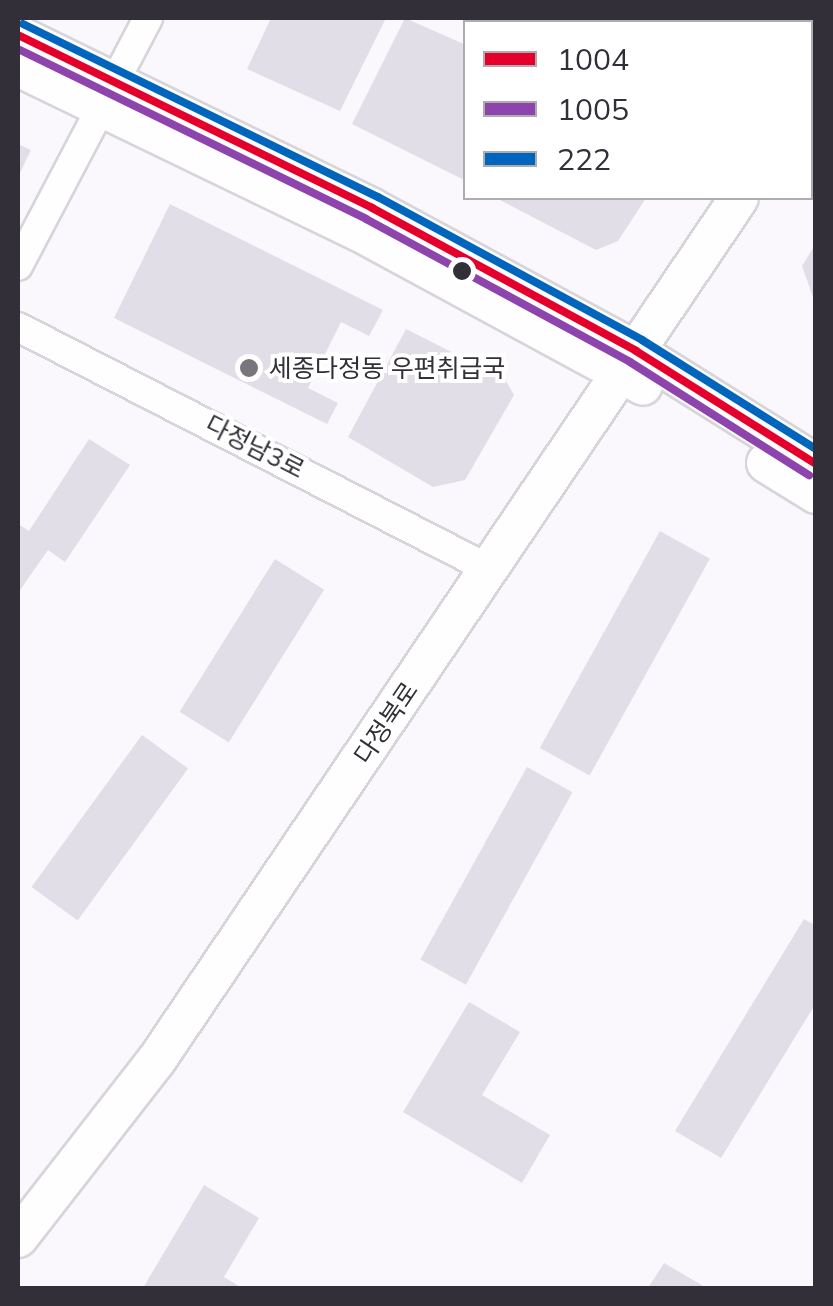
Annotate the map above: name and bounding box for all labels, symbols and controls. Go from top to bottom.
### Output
legend [463,20,813,200]
text: 1004 [557,40,629,78]
text: 1005 [557,90,629,128]
text: 222 [557,140,611,178]
unlabelled marker [452,261,472,281]
place label: 세종다정동 우편취급국 [269,353,506,383]
marker: 세종다정동 우편취급국 [238,357,260,379]
street label: 다정남3로 [201,409,309,485]
street label: 다정북로 [348,676,424,770]

